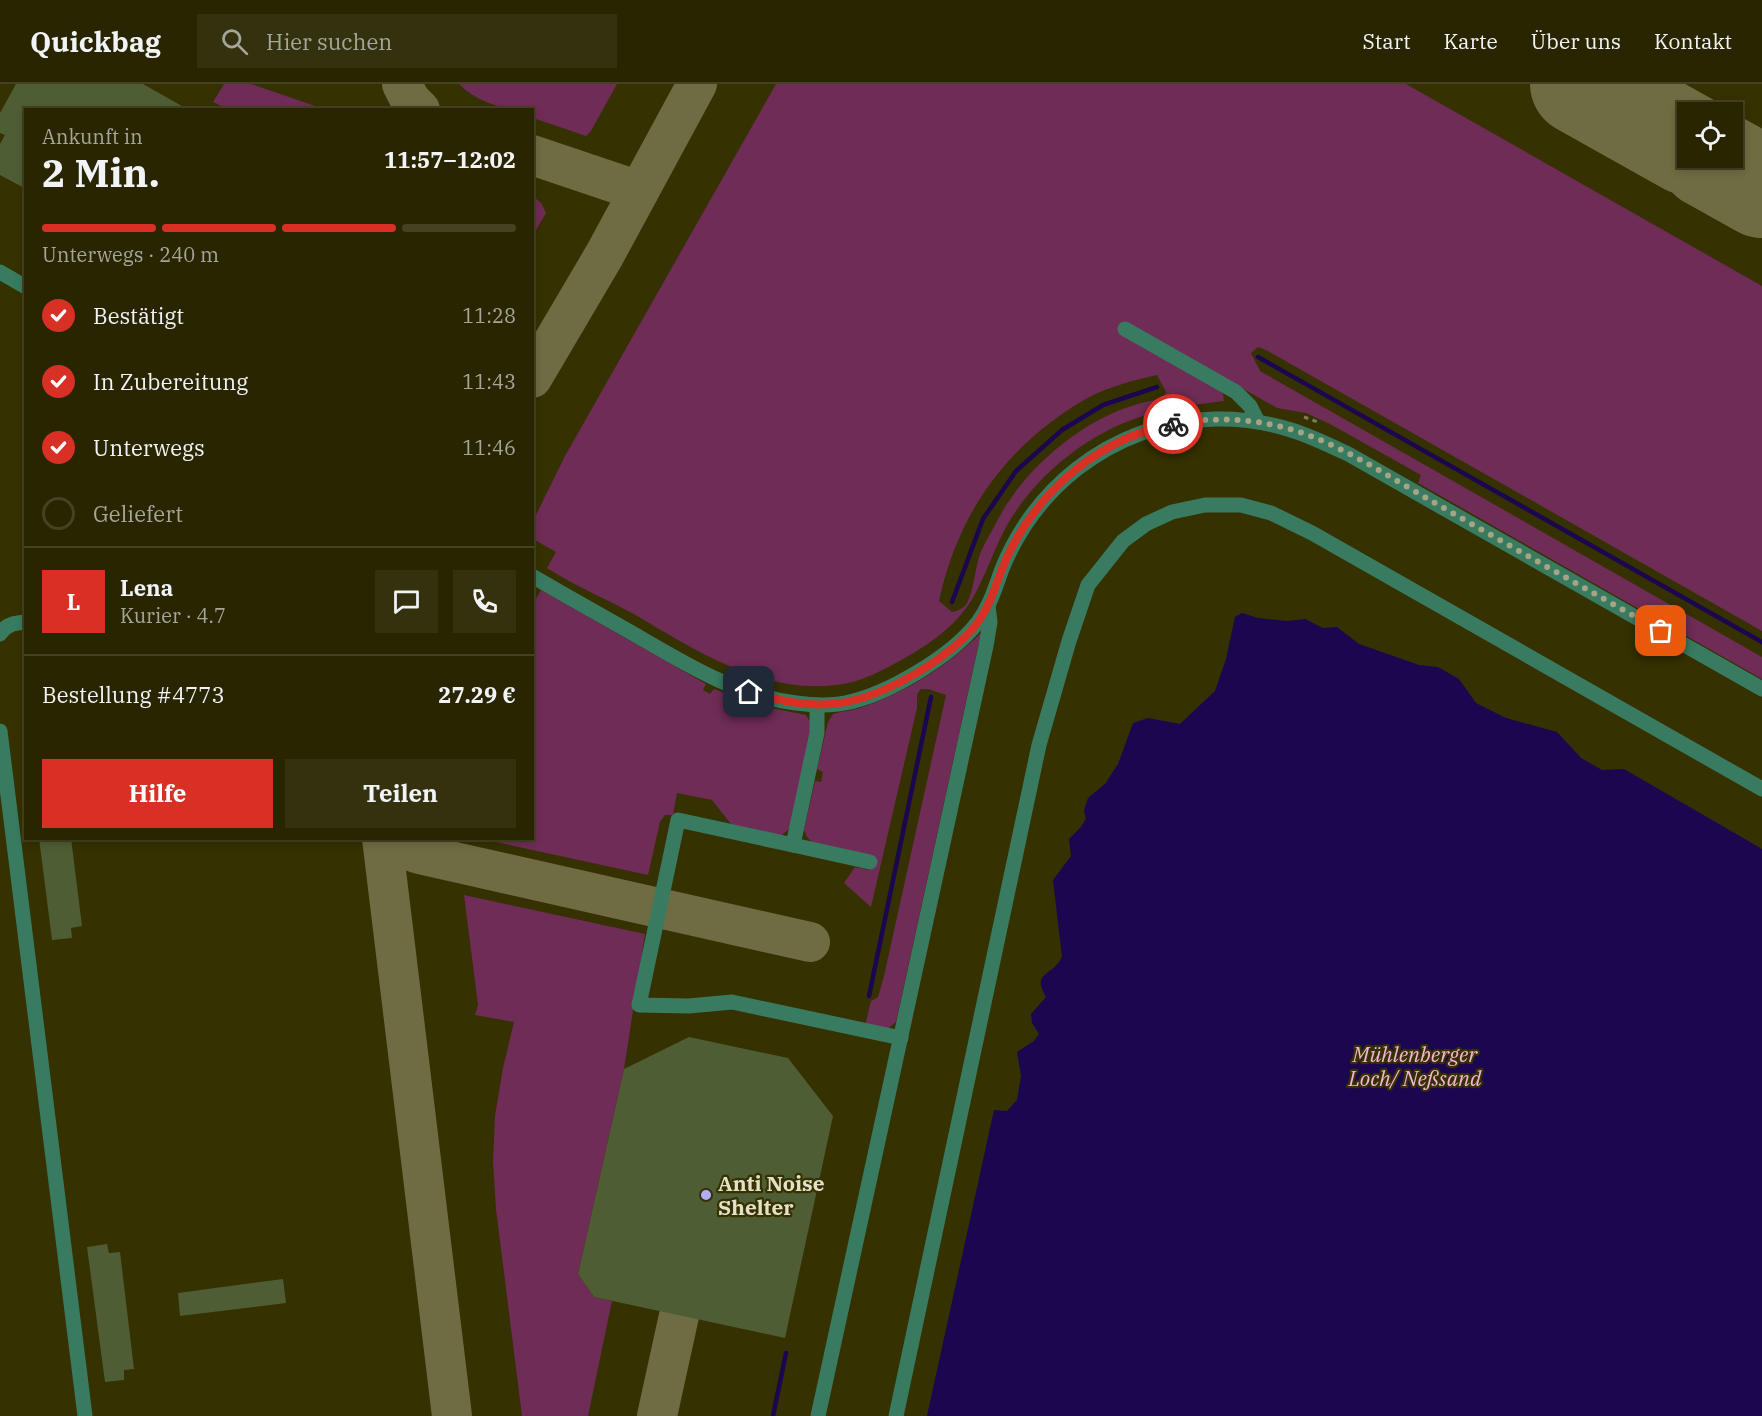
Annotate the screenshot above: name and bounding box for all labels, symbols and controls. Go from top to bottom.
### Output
search box [197,14,617,68]
text: Quickbag [30,23,161,60]
icon: search [218,25,251,58]
text: Hier suchen [266,27,392,56]
text: Start [1362,27,1411,55]
text: Karte [1444,27,1498,55]
text: Über uns [1531,27,1621,55]
text: Kontakt [1654,27,1732,55]
map controls [1677,102,1743,168]
button: locate [1677,102,1743,168]
text: Ankunft in [42,123,143,150]
text: 11:57–12:02 [384,145,516,174]
text: 2 Min. [42,147,160,198]
text: Unterwegs · 240 m [42,241,219,268]
icon: check [42,299,75,332]
text: Bestätigt [93,301,184,330]
text: 11:28 [462,302,516,329]
icon: check [42,365,75,398]
text: In Zubereitung [93,367,248,396]
text: 11:43 [462,368,516,395]
courier [1143,394,1203,454]
icon: bike [1157,408,1190,441]
icon: check [42,431,75,464]
text: Unterwegs [93,433,205,462]
text: 11:46 [462,434,516,461]
text: Geliefert [93,499,183,528]
button: chat [375,570,438,633]
button: phone [453,570,516,633]
text: Lena [120,573,173,602]
text: L [67,587,80,616]
text: Kurier · 4.7 [120,602,226,629]
pin [1635,605,1686,656]
icon: bag [1644,614,1677,647]
pin [723,666,774,717]
icon: home [732,675,765,708]
text: Bestellung #4773 [42,680,225,709]
text: 27.29 € [438,680,516,709]
button: Hilfe [42,759,273,828]
button: Teilen [285,759,516,828]
park label: Mühlenberger Loch/ Neßsand [1348,1040,1482,1092]
place label: Anti Noise Shelter [718,1169,825,1221]
marker: Anti Noise Shelter [699,1188,713,1202]

